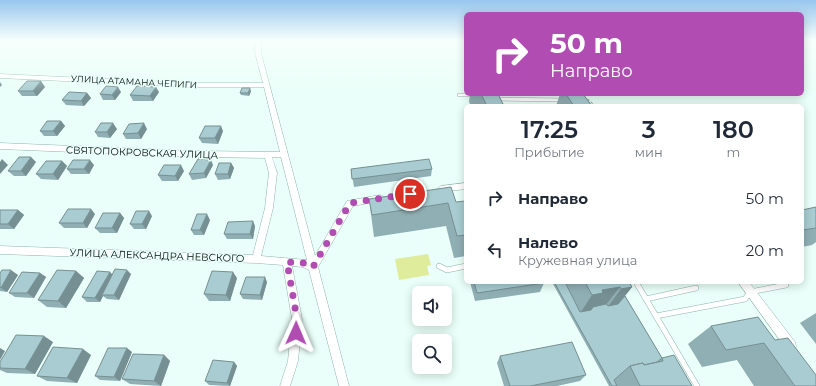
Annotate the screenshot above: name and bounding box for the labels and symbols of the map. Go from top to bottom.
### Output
street label: УЛИЦА АТАМАНА ЧЕПИГИ [71,73,197,90]
street label: СВЯТОПОКРОВСКАЯ УЛИЦА [66,143,219,162]
pin [393,177,427,211]
street label: УЛИЦА АЛЕКСАНДРА НЕВСКОГО [69,246,245,265]
position arrow [275,312,317,354]

